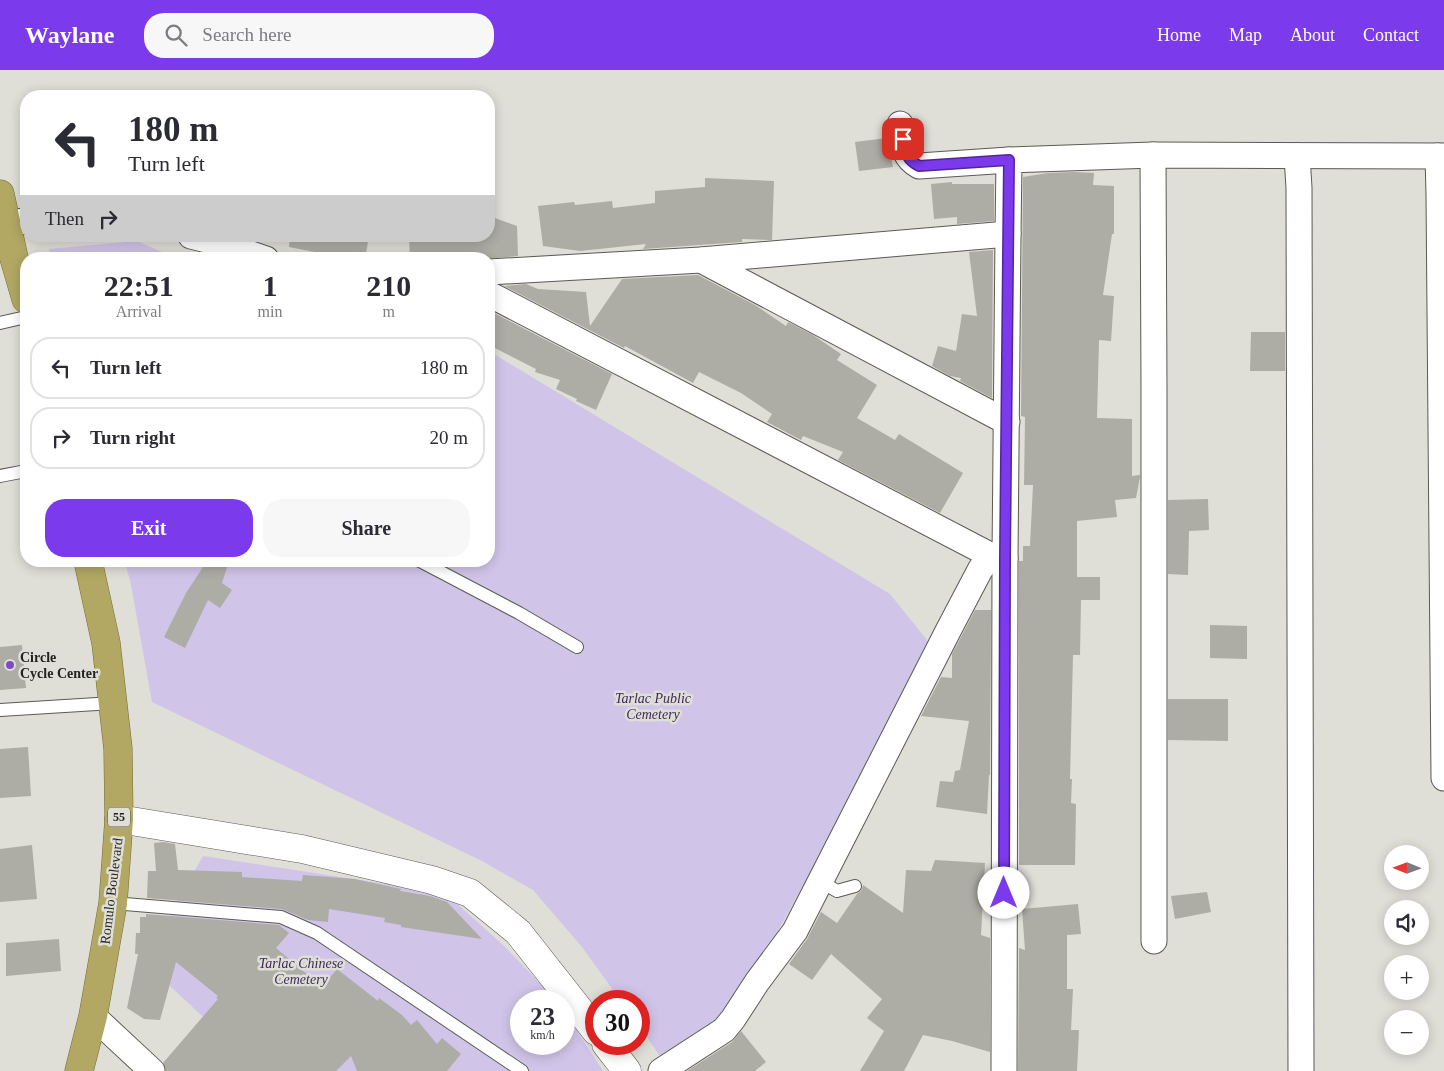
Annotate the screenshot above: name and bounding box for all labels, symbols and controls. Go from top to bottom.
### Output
search box [144,13,494,58]
icon: search [162,21,190,49]
text: Waylane [25,22,114,48]
text: Search here [202,24,291,45]
text: Home [1157,25,1201,45]
text: Map [1229,25,1262,45]
text: About [1290,25,1335,45]
text: Contact [1363,25,1419,45]
icon: left [45,110,110,175]
text: 180 m [128,110,218,149]
pin [882,118,924,160]
icon: arrive [889,125,917,153]
text: Turn left [128,151,205,176]
icon: right [94,205,122,233]
text: Then [45,208,84,229]
text: 22:51 [104,269,174,302]
text: 1 [262,269,277,302]
text: 210 [366,269,411,302]
text: Arrival [116,303,162,320]
text: min [258,303,282,320]
text: m [382,303,395,320]
icon: left [47,354,75,382]
text: Turn left [90,357,162,378]
text: 180 m [420,357,468,378]
icon: right [47,424,75,452]
text: Turn right [90,427,175,448]
text: 20 m [429,427,468,448]
button: Exit [45,499,253,557]
button: Share [263,499,470,557]
place label: Circle Cycle Center [20,650,98,681]
marker: Circle Cycle Center [4,659,16,671]
park label: Tarlac Public Cemetery [615,691,692,722]
road number: 55 [108,808,130,826]
street label: Romulo Boulevard [98,837,125,945]
north arrow [1384,845,1429,890]
map controls [1384,845,1429,1055]
position arrow [977,866,1029,918]
button: sound [1384,900,1429,945]
button: + [1384,955,1429,1000]
park label: Tarlac Chinese Cemetery [259,956,343,987]
speed limit sign: 30 [585,990,650,1055]
text: 23 [530,1003,555,1030]
button: − [1384,1010,1429,1055]
text: km/h [530,1028,555,1042]

